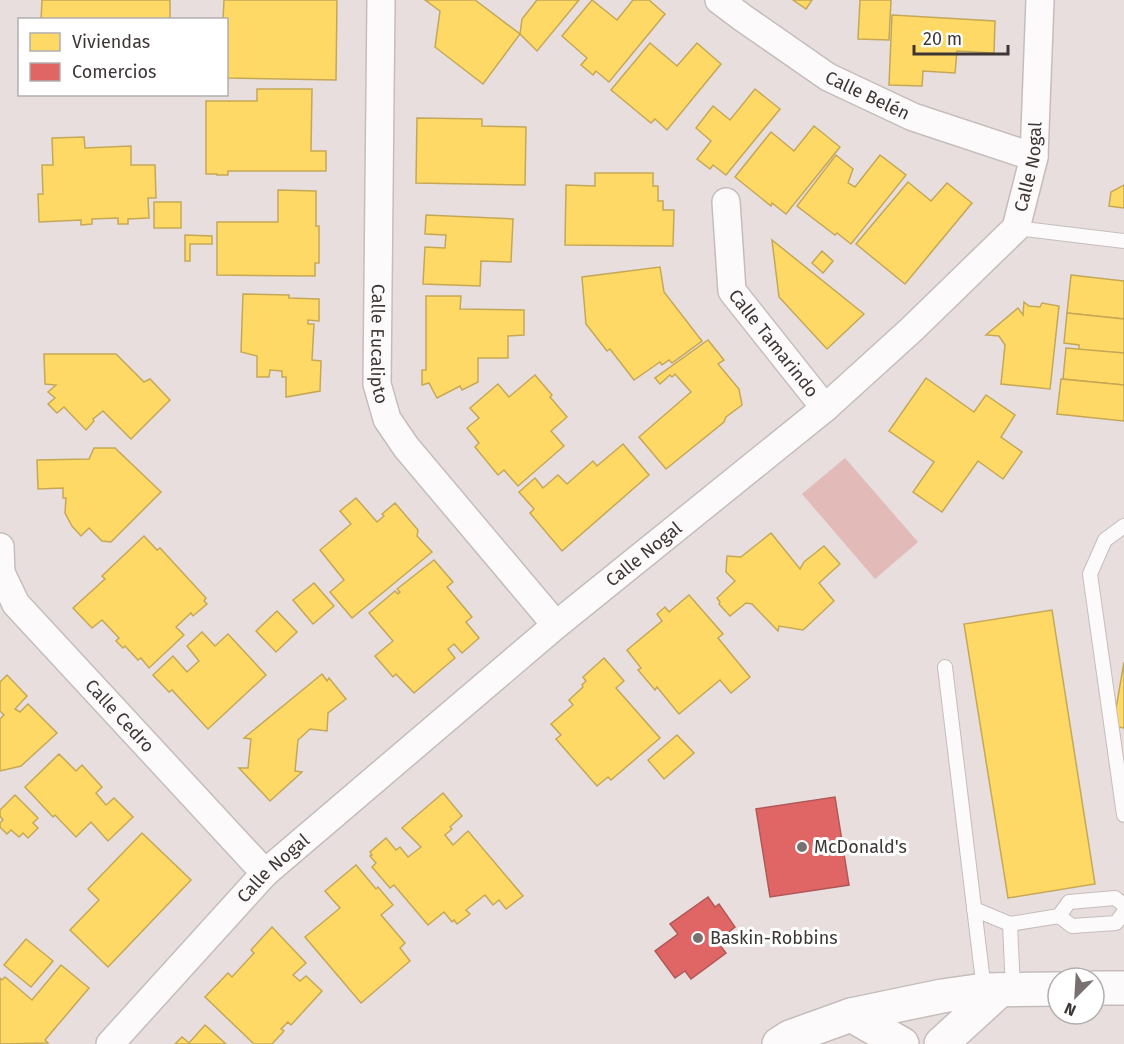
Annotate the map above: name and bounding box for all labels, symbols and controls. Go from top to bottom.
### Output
legend [18,18,228,96]
scale bar [914,18,1008,56]
text: 20 m [923,28,962,50]
text: Viviendas [72,31,150,53]
text: Comercios [72,61,156,83]
street label: Calle Belén [822,66,913,125]
street label: Calle Nogal [1010,121,1046,214]
street label: Calle Eucalipto [366,284,393,406]
street label: Calle Tamarindo [724,285,823,402]
street label: Calle Nogal [601,517,686,591]
street label: Calle Cedro [80,675,159,757]
street label: Calle Nogal [232,829,314,907]
place label: McDonald's [814,836,907,858]
marker: McDonald's [795,840,809,854]
place label: Baskin-Robbins [710,927,838,949]
marker: Baskin-Robbins [691,931,705,945]
north arrow [1046,966,1106,1026]
text: N [1061,998,1079,1020]

